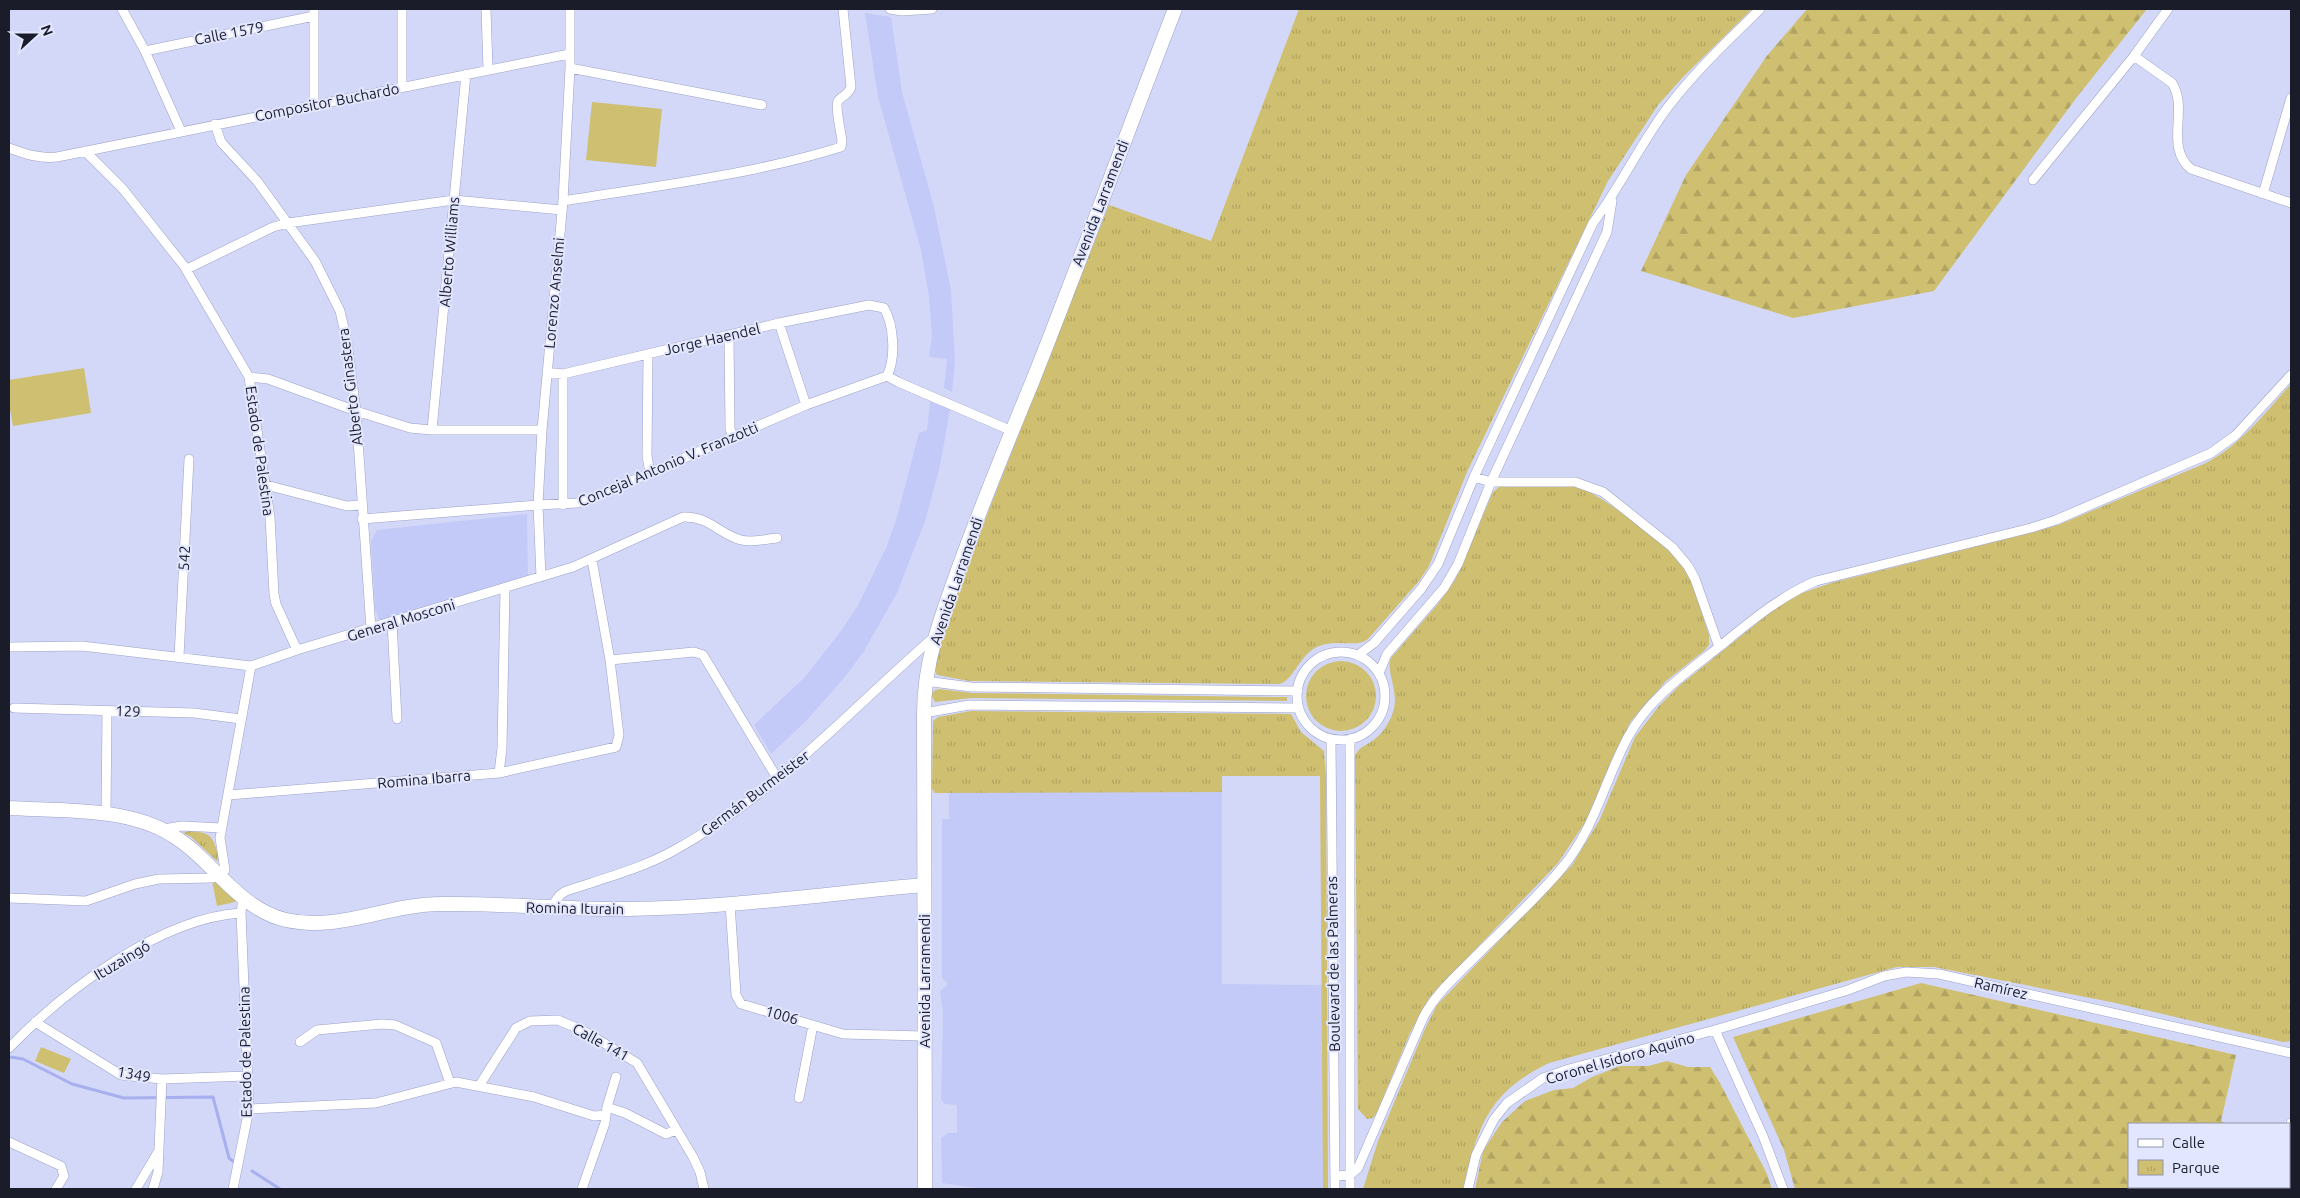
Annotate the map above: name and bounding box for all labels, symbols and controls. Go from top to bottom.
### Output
north arrow [10,10,60,60]
street label: Calle 1579 [193,18,265,48]
text: N [38,23,56,38]
street label: Compositor Buchardo [253,80,401,124]
street label: Avenida Larramendi [1068,137,1132,269]
street label: Alberto Williams [436,196,462,308]
street label: Lorenzo Anselmi [541,237,567,349]
street label: Jorge Haendel [662,320,762,358]
street label: Alberto Ginastera [334,327,366,447]
street label: Estado de Palestina [242,385,278,517]
street label: Concejal Antonio V. Franzotti [575,418,761,510]
street label: Avenida Larramendi [926,515,986,647]
street label: 542 [175,545,193,571]
street label: General Mosconi [345,595,457,645]
street label: 129 [115,702,141,720]
street label: Germán Burmeister [697,746,813,839]
street label: Romina Ibarra [377,766,471,792]
street label: Boulevard de las Palmeras [1323,876,1343,1052]
street label: Romina Iturain [526,899,624,917]
street label: Avenida Larramendi [916,914,933,1048]
street label: Ituzaingó [91,937,153,983]
street label: Ramírez [1973,974,2030,1002]
street label: Estado de Palestina [235,986,255,1118]
street label: 1006 [763,1002,801,1028]
street label: Calle 141 [570,1020,632,1064]
street label: Coronel Isidoro Aquino [1544,1029,1696,1087]
street label: 1349 [116,1062,152,1086]
legend [2128,1123,2290,1188]
text: Calle [2172,1134,2205,1151]
text: Parque [2172,1159,2220,1176]

